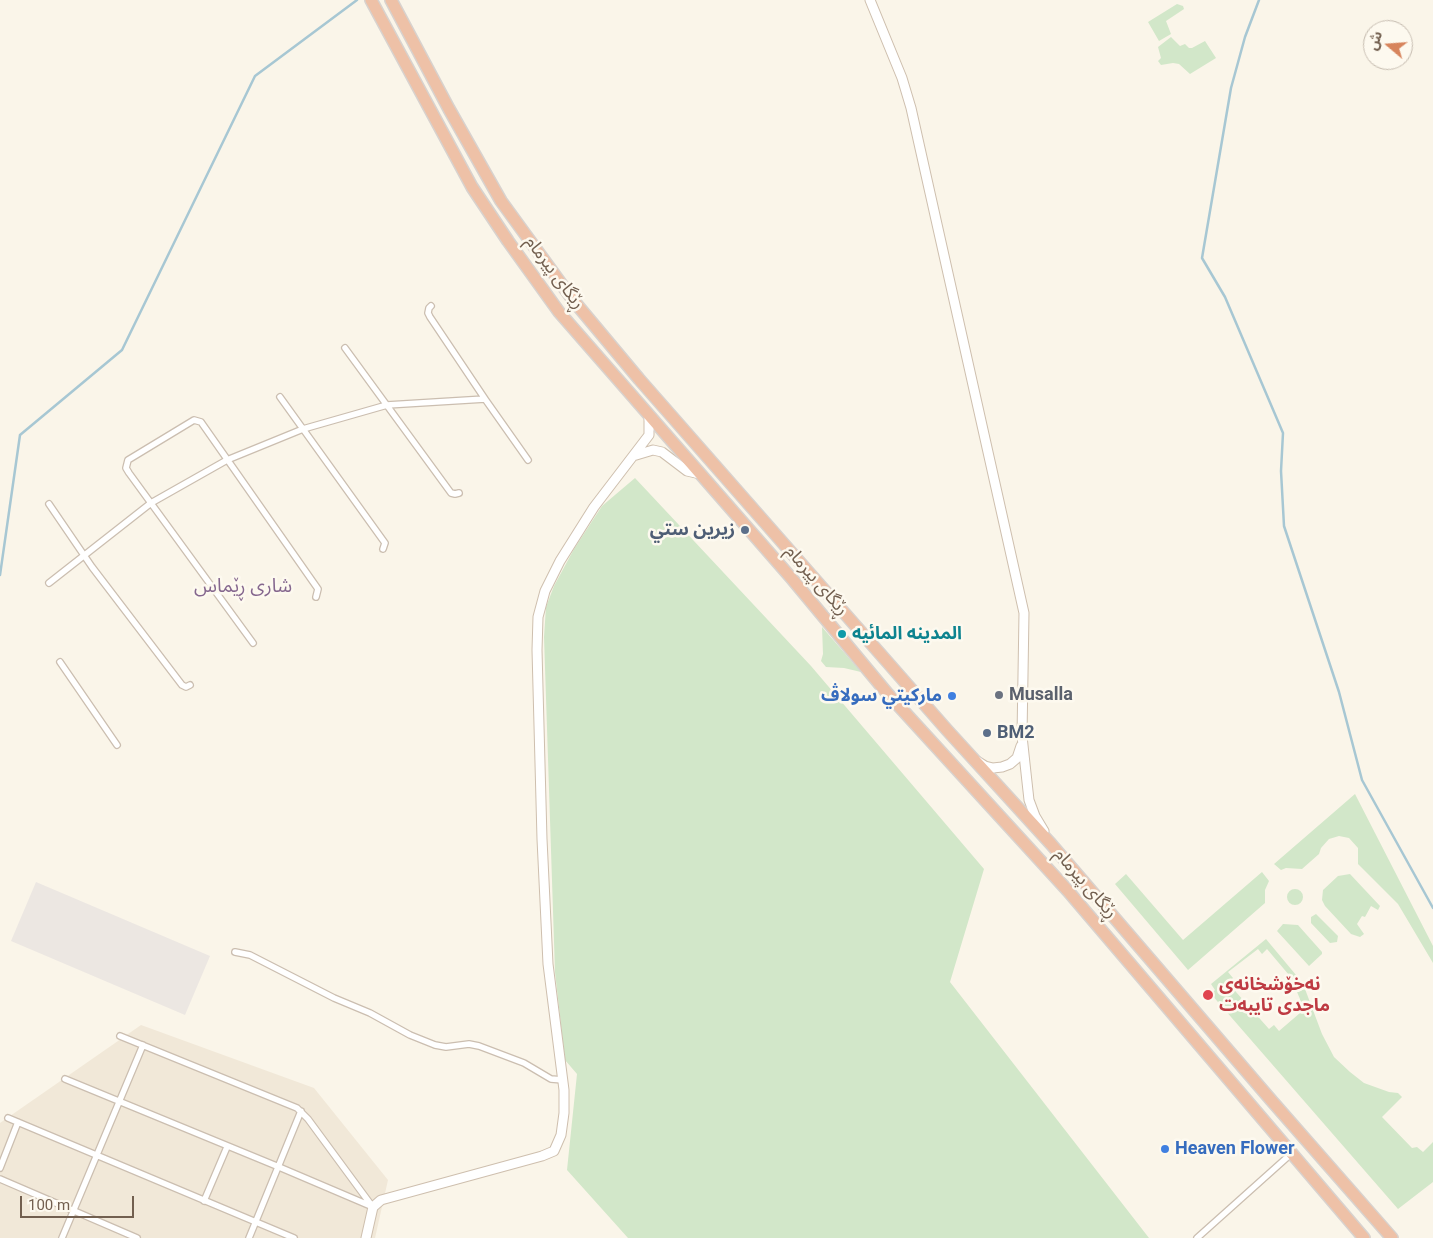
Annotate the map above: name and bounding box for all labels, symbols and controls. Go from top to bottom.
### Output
north arrow [1363,20,1413,70]
text: ش [1364,29,1385,52]
street label: ڕێگای پیرمام [520,232,588,314]
place label: زيرين ستي [650,519,735,541]
marker: زيرين ستي [739,524,751,536]
street label: ڕێگای پیرمام [780,542,852,620]
district label: شاری ڕێماس [194,576,292,598]
place label: المدينه المائيه [852,623,962,645]
marker: المدينه المائيه [836,628,848,640]
place label: Musalla [1009,684,1073,706]
place label: ماركيتي سولاڤ [821,685,942,707]
marker: Musalla [993,689,1005,701]
marker: ماركيتي سولاڤ [946,690,958,702]
place label: BM2 [997,722,1035,744]
marker: BM2 [981,727,993,739]
street label: ڕێگای پیرمام [1049,845,1121,923]
place label: نەخۆشخانەی ماجدی تایبەت [1219,974,1330,1016]
marker: نەخۆشخانەی ماجدی تایبەت [1201,988,1215,1002]
place label: Heaven Flower [1175,1138,1295,1160]
marker: Heaven Flower [1159,1143,1171,1155]
scale bar [22,1186,136,1218]
text: 100 m [28,1196,70,1214]

